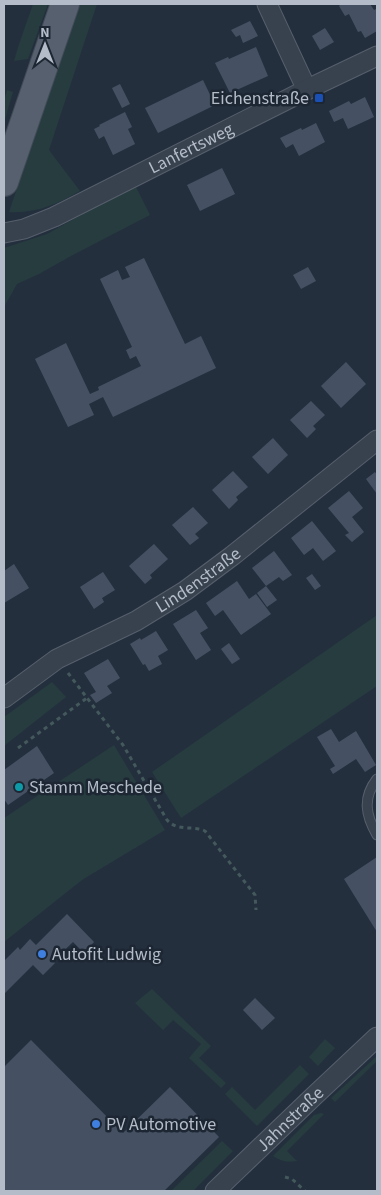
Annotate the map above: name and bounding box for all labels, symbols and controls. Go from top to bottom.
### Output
north arrow [20,20,70,70]
text: N [40,23,50,43]
place label: Eichenstraße [211,86,309,111]
marker: Eichenstraße [313,92,325,104]
street label: Lanfertsweg [144,117,238,180]
street label: Lindenstraße [151,541,247,619]
place label: Stamm Meschede [29,775,162,800]
marker: Stamm Meschede [13,781,25,793]
place label: Autofit Ludwig [52,942,161,967]
marker: Autofit Ludwig [36,948,48,960]
street label: Jahnstraße [251,1081,330,1158]
place label: PV Automotive [106,1112,216,1137]
marker: PV Automotive [90,1118,102,1130]

